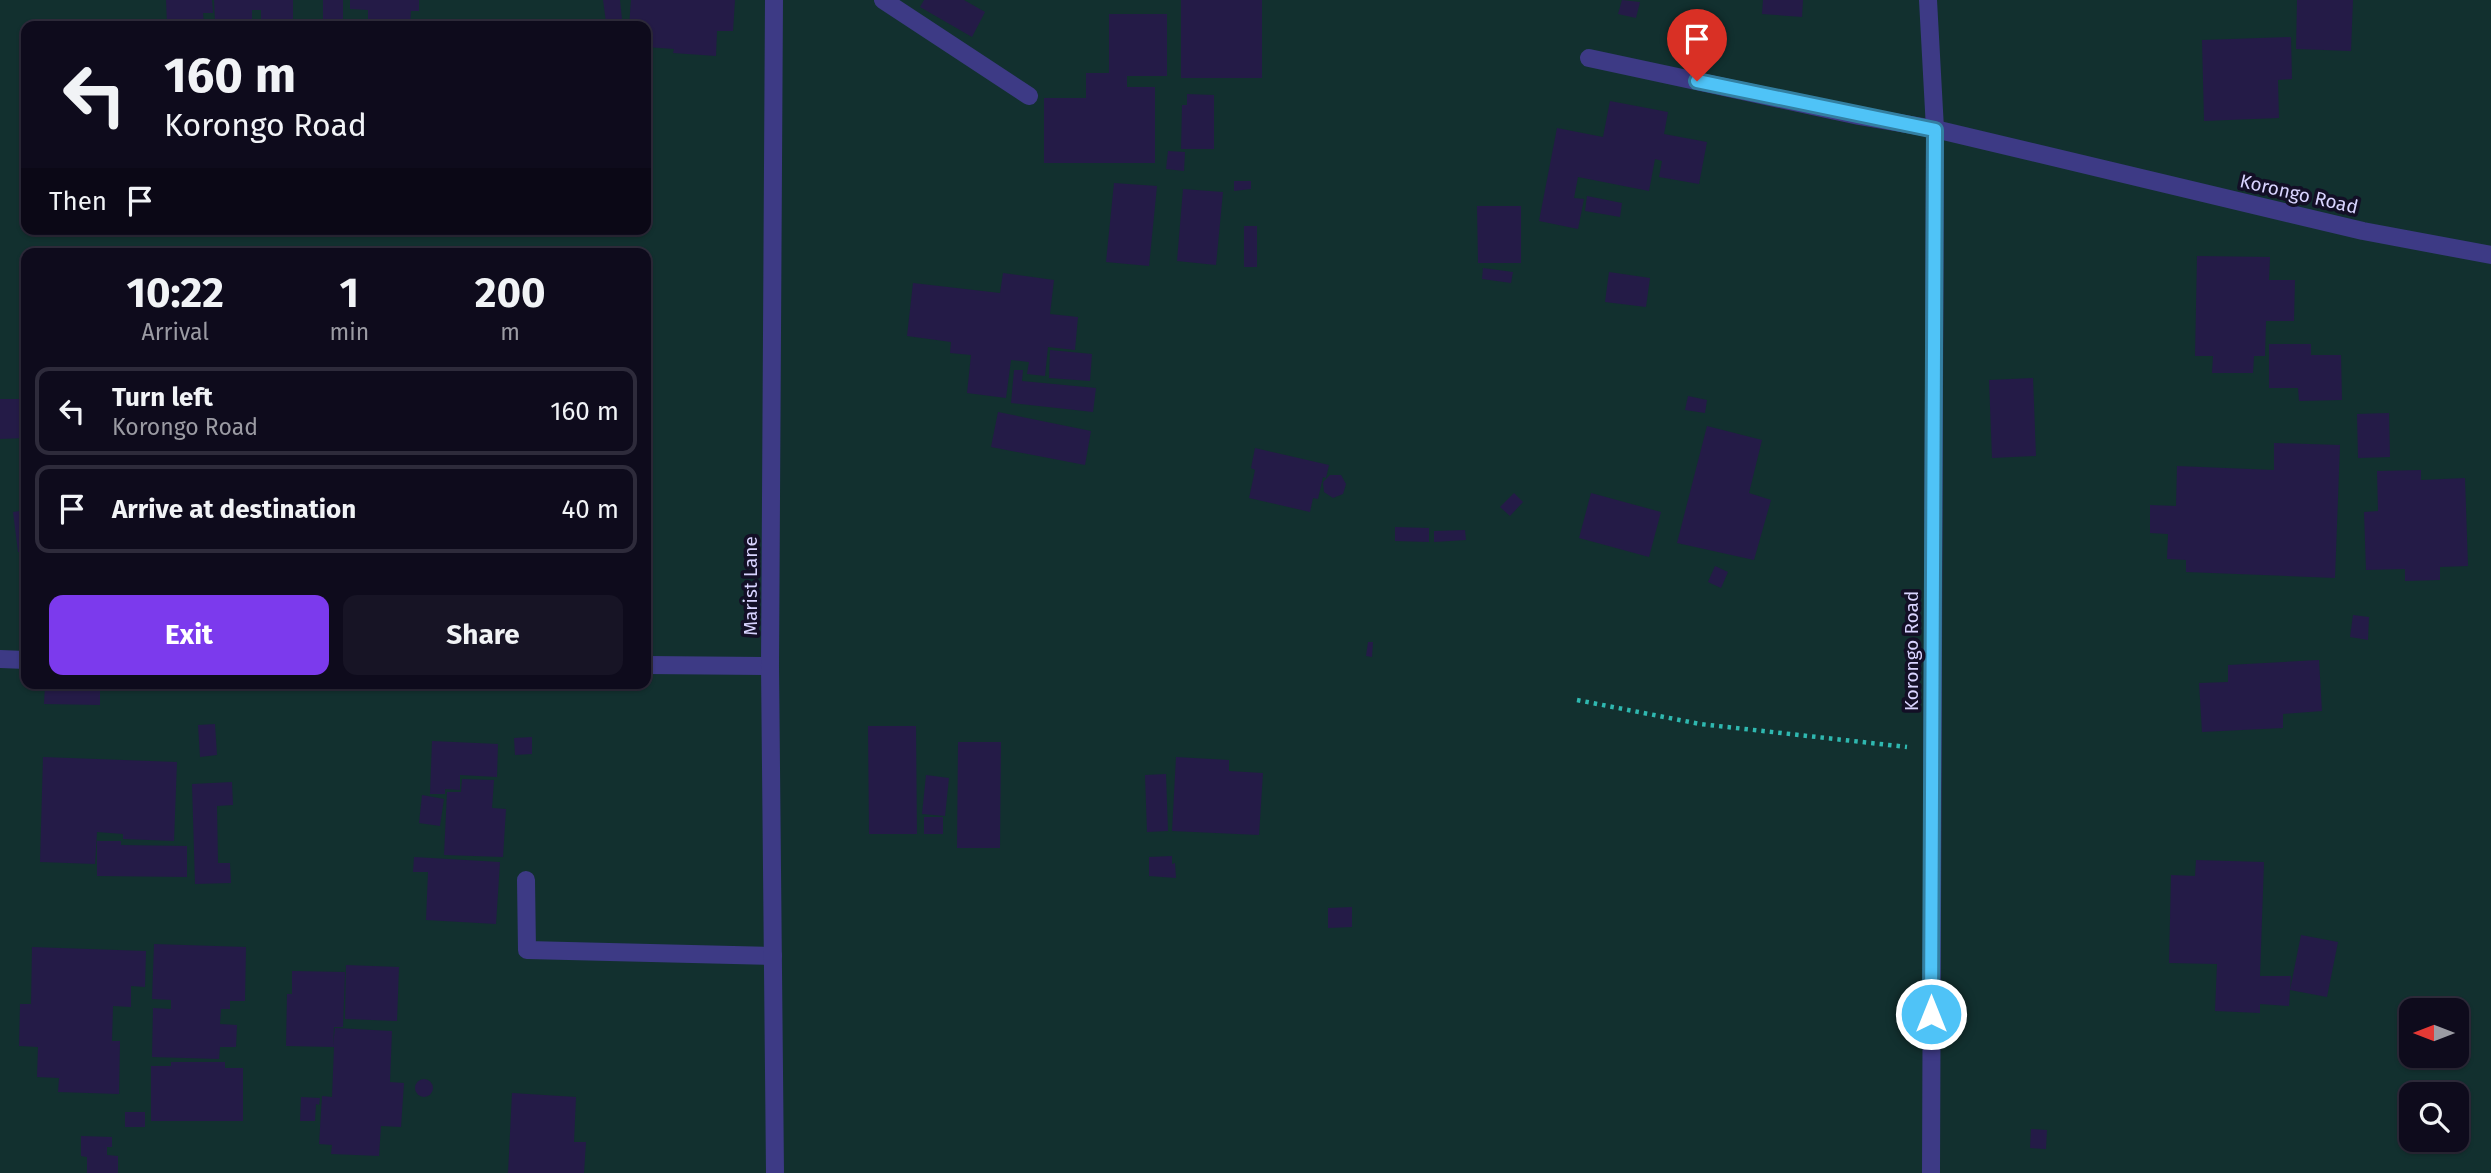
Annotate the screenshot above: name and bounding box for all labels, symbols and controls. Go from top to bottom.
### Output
pin [1667,9,1727,81]
icon: arrive [1678,20,1716,58]
text: 160 m [164,46,296,105]
icon: left [49,49,140,140]
text: Korongo Road [164,106,367,144]
street label: Korongo Road [2238,169,2360,219]
icon: arrive [121,182,159,220]
text: Then [49,186,107,217]
text: 10:22 [126,268,224,318]
text: 1 [340,268,359,318]
text: 200 [475,268,546,318]
text: Arrival [142,318,209,346]
text: min [330,318,369,346]
text: m [500,318,520,346]
text: Turn left [112,382,213,413]
icon: left [53,392,91,430]
text: 160 m [550,396,619,427]
text: Korongo Road [112,413,258,441]
icon: arrive [53,490,91,528]
text: Arrive at destination [112,494,356,525]
text: 40 m [561,494,619,525]
street label: Marist Lane [739,536,762,636]
street label: Korongo Road [1900,591,1923,711]
button: Exit [49,595,329,675]
button: Share [343,595,623,675]
position arrow [1894,977,1968,1051]
north arrow [2399,998,2469,1068]
map controls [2399,998,2469,1152]
button: search [2399,1082,2469,1152]

